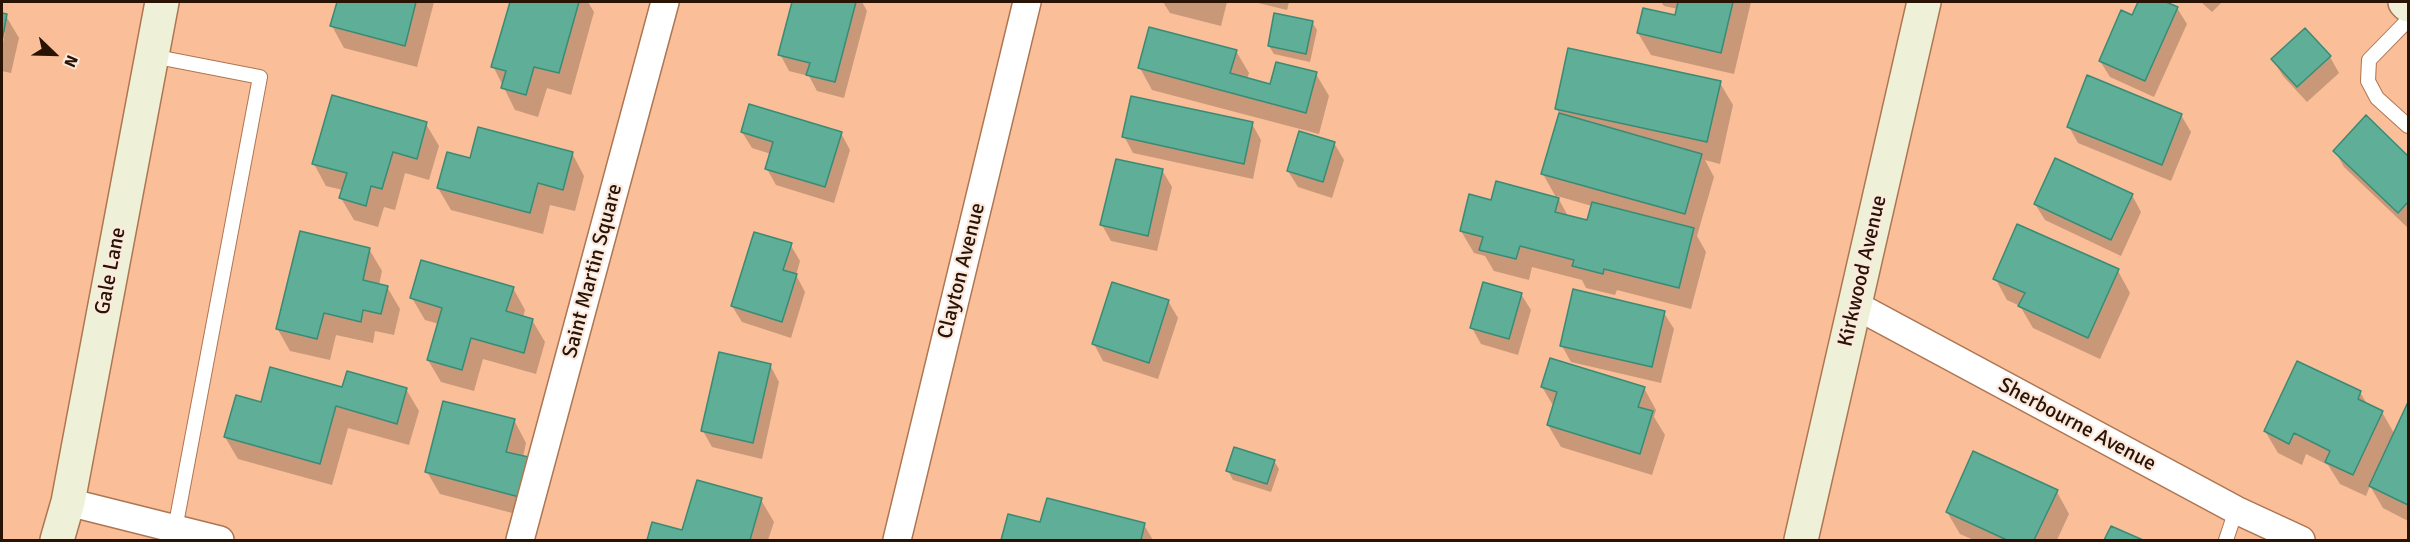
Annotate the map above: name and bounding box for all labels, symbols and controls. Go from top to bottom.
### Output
north arrow [24,24,84,84]
text: N [59,52,82,70]
street label: Saint Martin Square [558,181,628,361]
street label: Kirkwood Avenue [1833,193,1893,349]
street label: Clayton Avenue [933,200,991,342]
street label: Gale Lane [90,225,132,317]
street label: Sherbourne Avenue [1994,373,2160,477]

